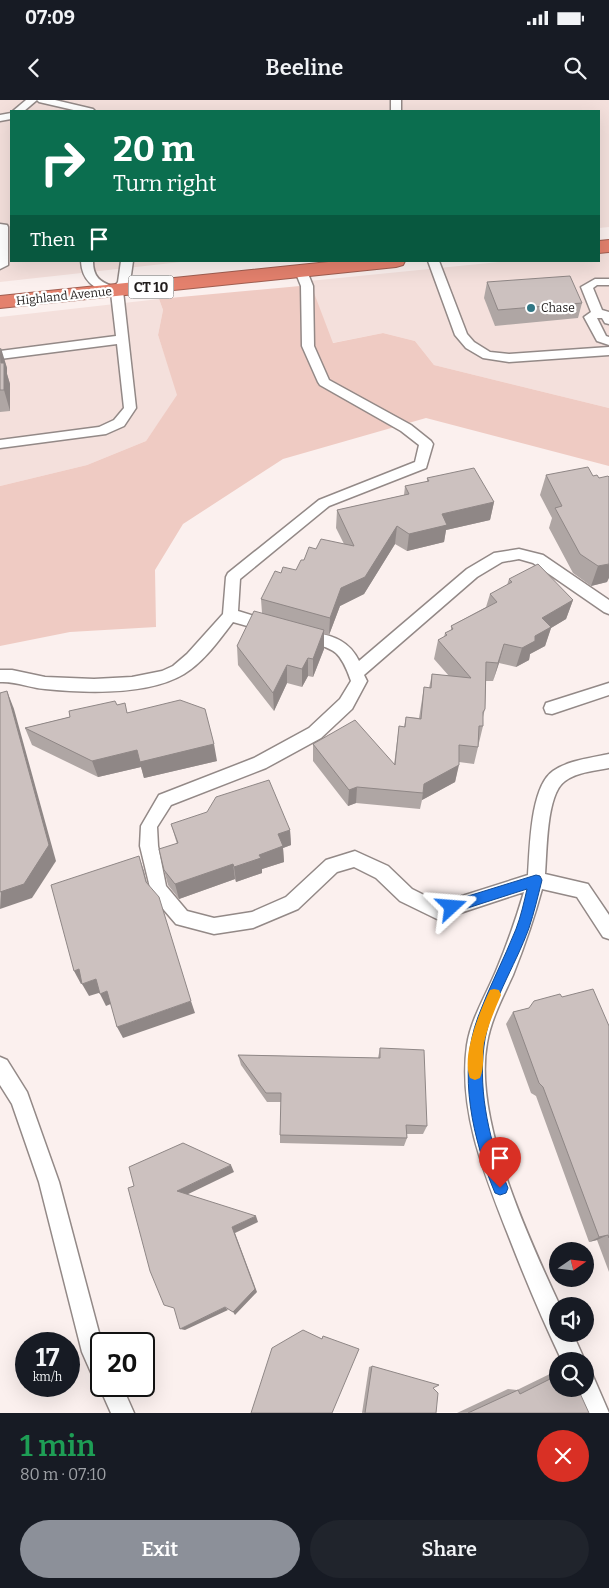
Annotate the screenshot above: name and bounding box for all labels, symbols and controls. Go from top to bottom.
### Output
text: 07:09 [25,6,75,29]
icon: back [20,54,48,82]
text: Beeline [266,54,343,81]
icon: search [561,54,589,82]
text: 20 m [113,128,195,170]
icon: right [30,130,95,195]
text: Turn right [113,170,216,197]
icon: arrive [85,225,113,253]
text: Then [30,228,75,251]
road number: CT 10 [128,276,174,298]
street label: Highland Avenue [15,284,113,308]
place label: Chase [541,301,575,315]
marker: Chase [525,302,537,314]
position arrow [425,880,477,932]
pin [479,1137,521,1188]
icon: arrive [486,1144,514,1172]
north arrow [549,1242,594,1288]
map controls [549,1242,594,1397]
button: sound [549,1297,594,1342]
speed limit sign: 20 [90,1332,155,1397]
text: 17 [35,1343,60,1373]
button: search [549,1352,594,1397]
text: km/h [33,1370,62,1384]
text: 1 min [20,1428,95,1464]
button: close [537,1430,589,1482]
text: 80 m · 07:10 [20,1465,107,1484]
button: Exit [20,1520,300,1578]
button: Share [310,1520,589,1578]

